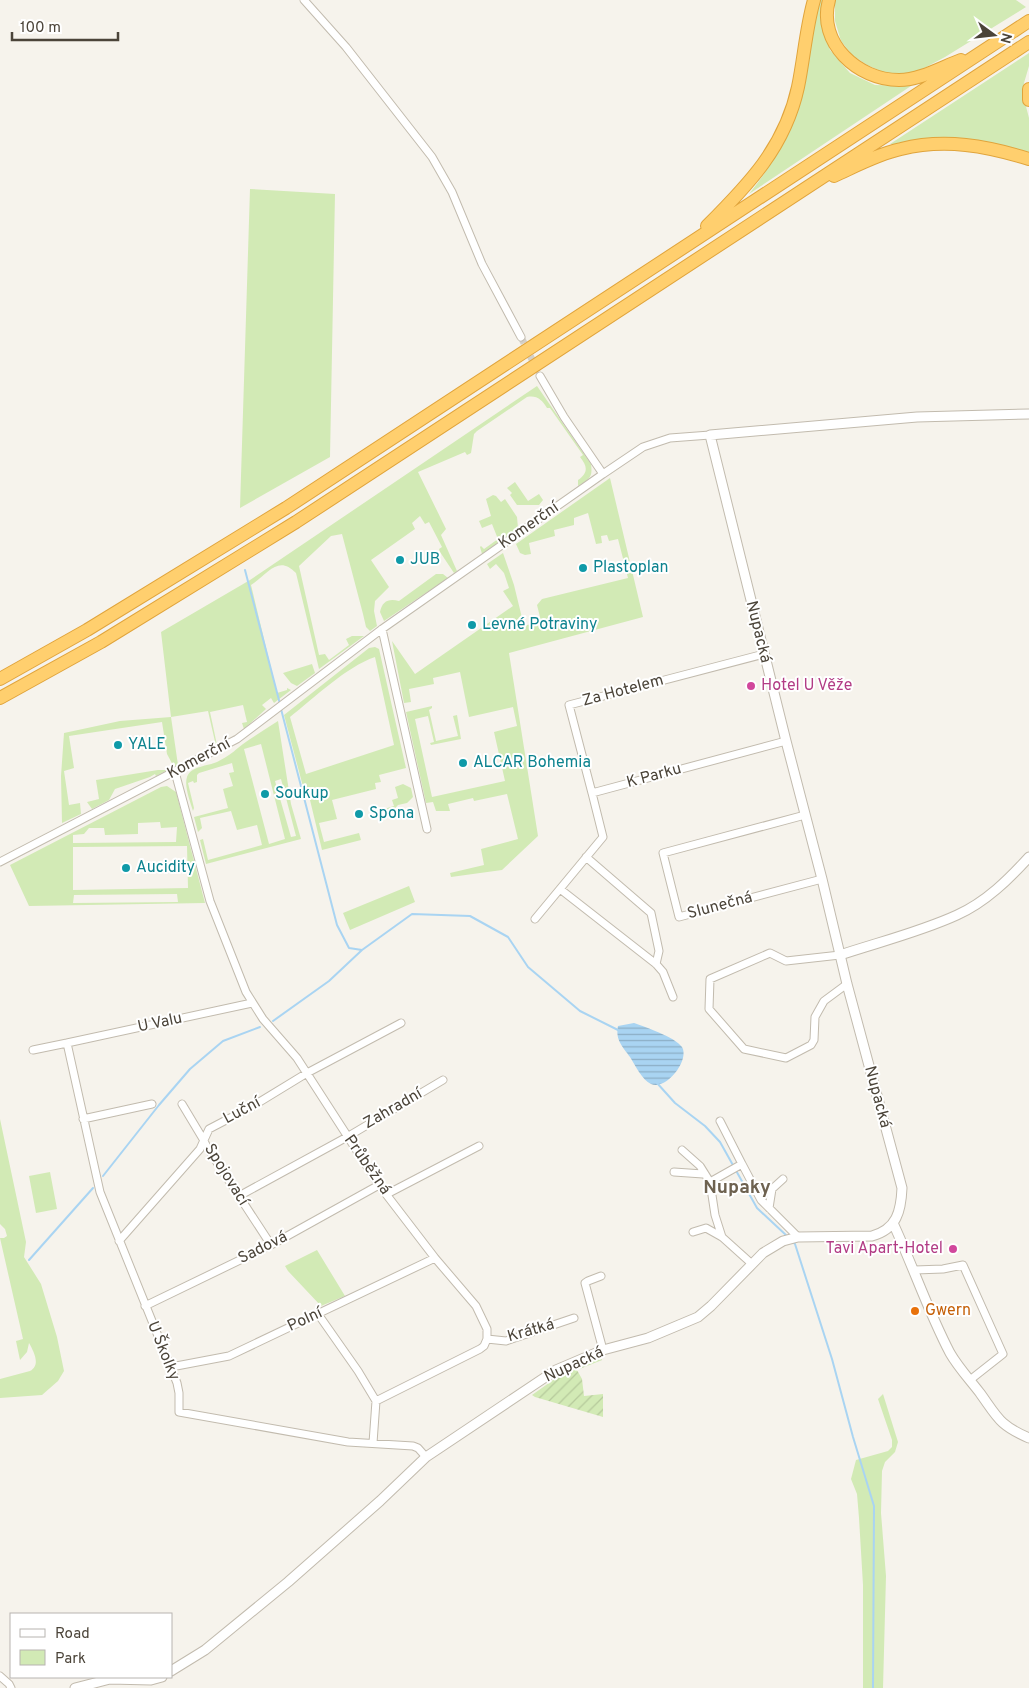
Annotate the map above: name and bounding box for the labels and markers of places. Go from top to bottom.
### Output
place label: JUB [410,550,440,570]
marker: JUB [394,554,406,566]
place label: Plastoplan [593,558,669,578]
marker: Plastoplan [577,562,589,574]
place label: Levné Potraviny [482,615,598,635]
marker: Levné Potraviny [466,619,478,631]
place label: Hotel U Věže [761,676,852,696]
marker: Hotel U Věže [745,680,757,692]
place label: YALE [128,735,166,755]
marker: YALE [112,739,124,751]
place label: ALCAR Bohemia [473,753,591,773]
marker: ALCAR Bohemia [457,757,469,769]
place label: Soukup [275,784,329,804]
marker: Soukup [259,788,271,800]
place label: Spona [369,804,414,824]
marker: Spona [353,808,365,820]
place label: Aucidity [136,858,195,878]
marker: Aucidity [120,862,132,874]
place label: Tavi Apart-Hotel [826,1239,943,1259]
marker: Tavi Apart-Hotel [947,1243,959,1255]
place label: Gwern [925,1301,971,1321]
marker: Gwern [909,1305,921,1317]

